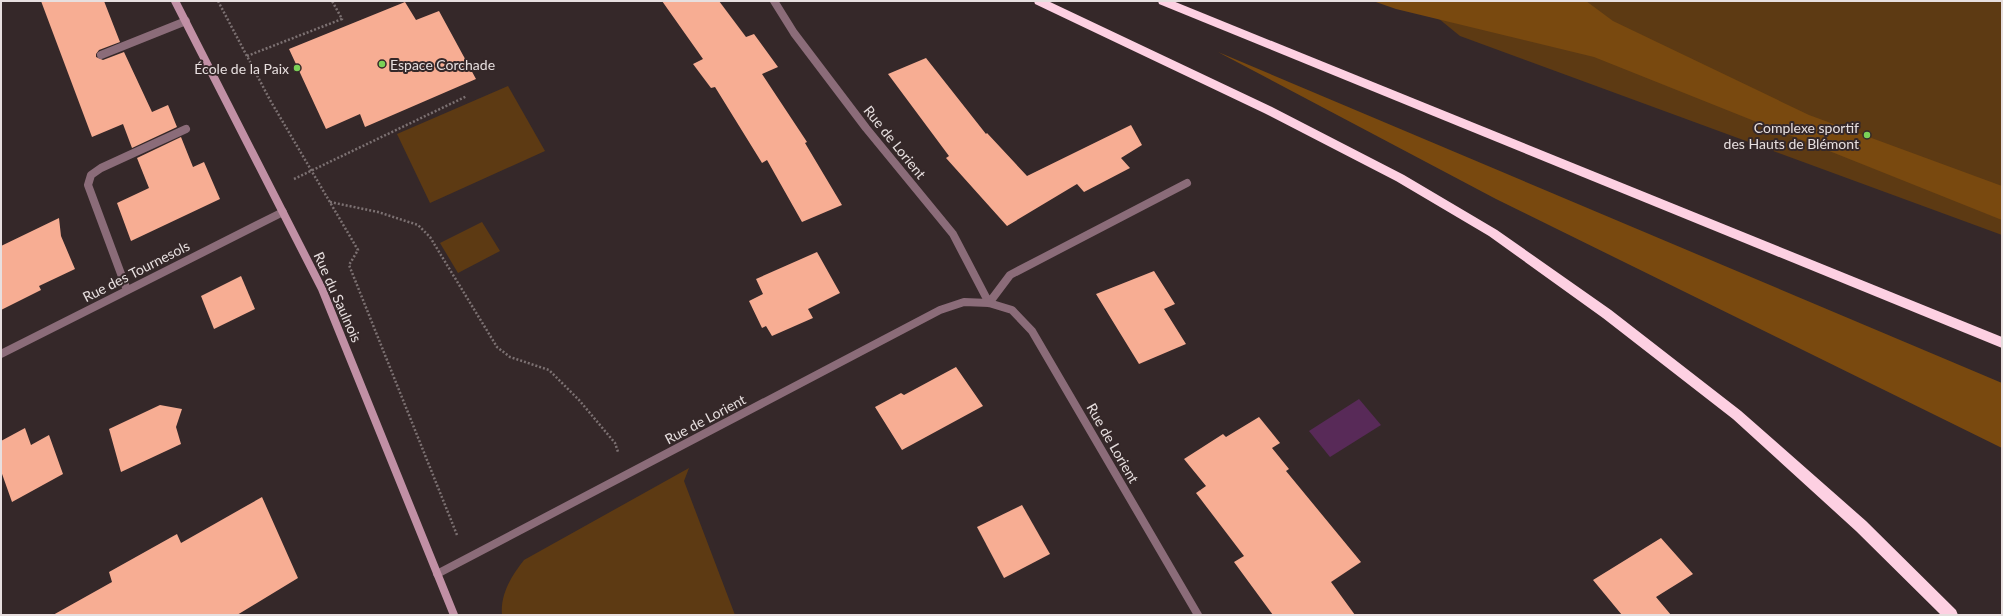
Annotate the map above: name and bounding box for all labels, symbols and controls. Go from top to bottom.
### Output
place label: Espace Corchade [390,56,495,73]
marker: Espace Corchade [377,59,387,69]
place label: École de la Paix [194,60,289,77]
marker: École de la Paix [292,63,302,73]
street label: Rue de Lorient [860,102,930,182]
place label: Complexe sportif des Hauts de Blémont [1724,119,1859,152]
marker: Complexe sportif des Hauts de Blémont [1862,130,1872,140]
street label: Rue des Tournesols [80,237,192,305]
street label: Rue du Saulnois [310,249,366,345]
street label: Rue de Lorient [662,391,748,447]
street label: Rue de Lorient [1083,400,1143,486]

